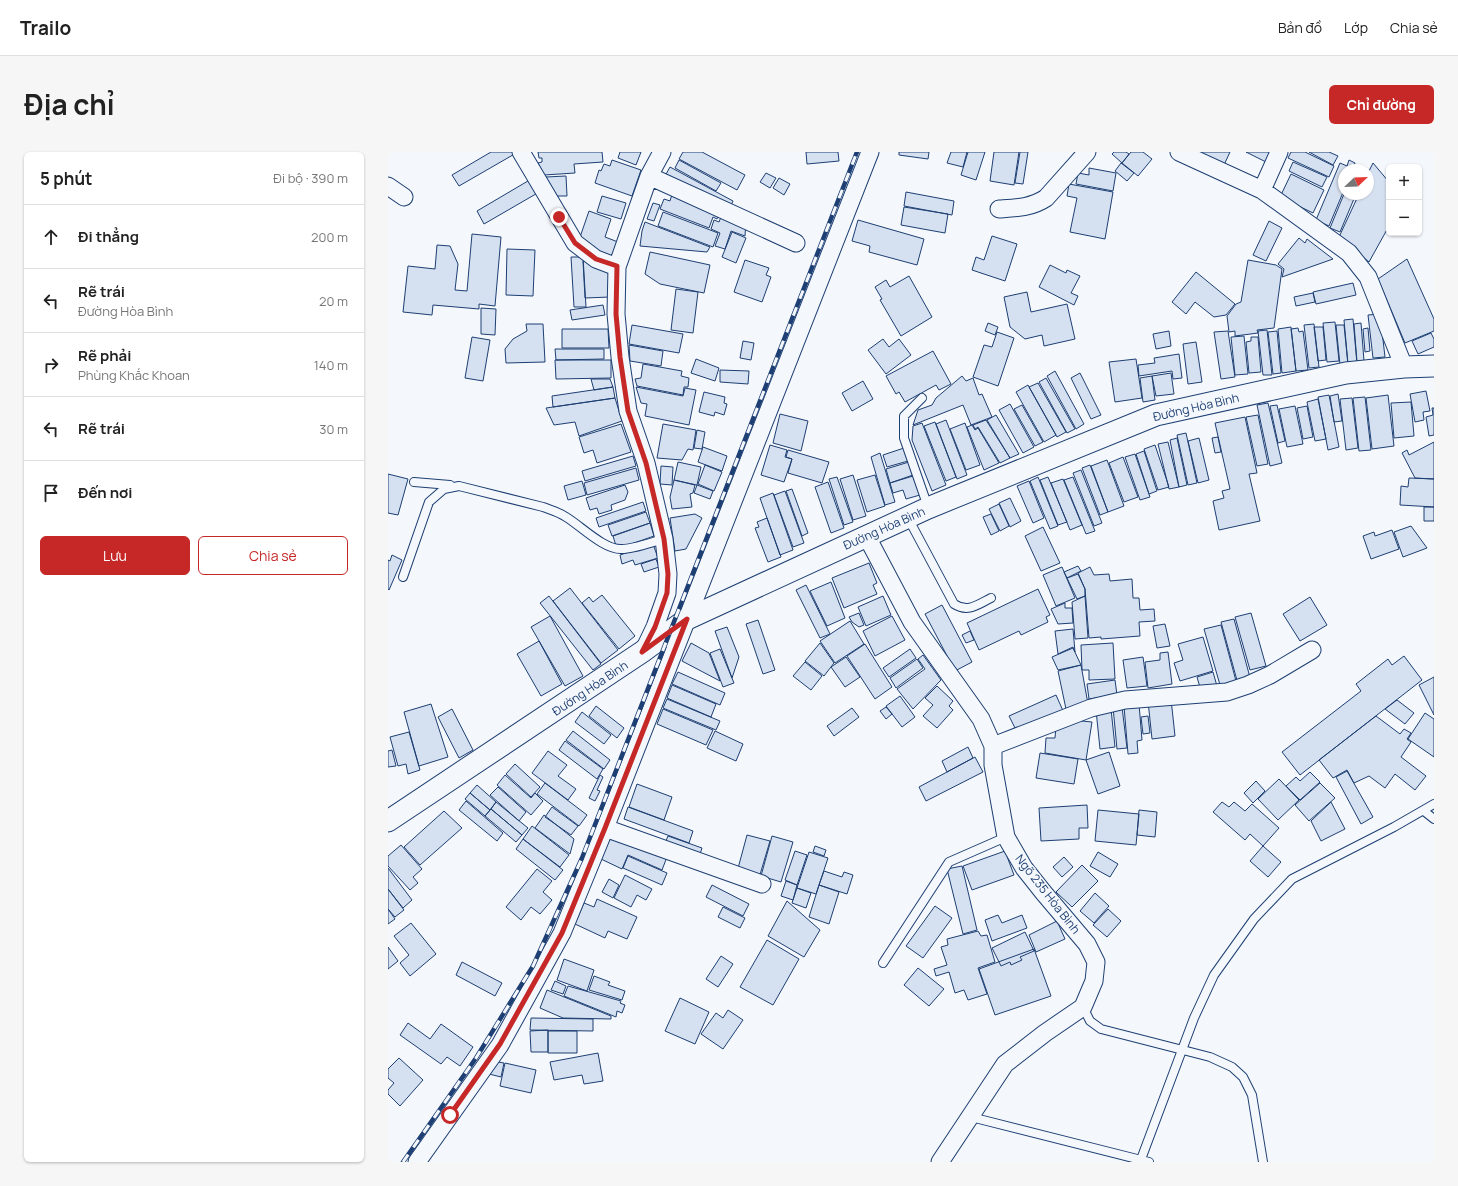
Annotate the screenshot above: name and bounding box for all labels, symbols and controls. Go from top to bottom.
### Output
text: Trailo [20,15,71,41]
text: Bản đồ [1278,18,1322,37]
text: Lớp [1344,18,1368,37]
text: Chia sẻ [1390,18,1438,37]
text: Địa chỉ [24,85,115,123]
button: Chỉ đường [1329,85,1434,124]
north arrow [1338,164,1374,200]
map controls [1386,164,1422,236]
button: + [1386,164,1422,200]
text: 5 phút [40,167,92,190]
text: Đi bộ · 390 m [273,169,348,187]
button: − [1386,200,1422,236]
route end [550,208,568,226]
icon: ahead [40,226,62,248]
text: Đi thẳng [78,226,139,247]
text: 200 m [311,228,348,246]
text: Rẽ trái [78,281,125,302]
icon: left [40,290,62,312]
text: 20 m [319,292,348,310]
text: Đường Hòa Bình [78,302,173,320]
text: Rẽ phải [78,345,131,366]
icon: right [40,354,62,376]
text: 140 m [314,356,348,374]
text: Phùng Khắc Khoan [78,366,190,384]
street label: Đường Hòa Bình [1151,389,1241,425]
icon: left [40,418,62,440]
text: Rẽ trái [78,418,125,439]
text: 30 m [319,420,348,438]
icon: arrive [40,482,62,504]
text: Đến nơi [78,482,132,503]
street label: Đường Hòa Bình [840,502,928,554]
button: Lưu [40,536,190,575]
button: Chia sẻ [198,536,348,575]
street label: Đường Hòa Bình [549,656,631,720]
street label: Ngõ 235 Hòa Bình [1012,851,1084,937]
route start [441,1106,459,1124]

